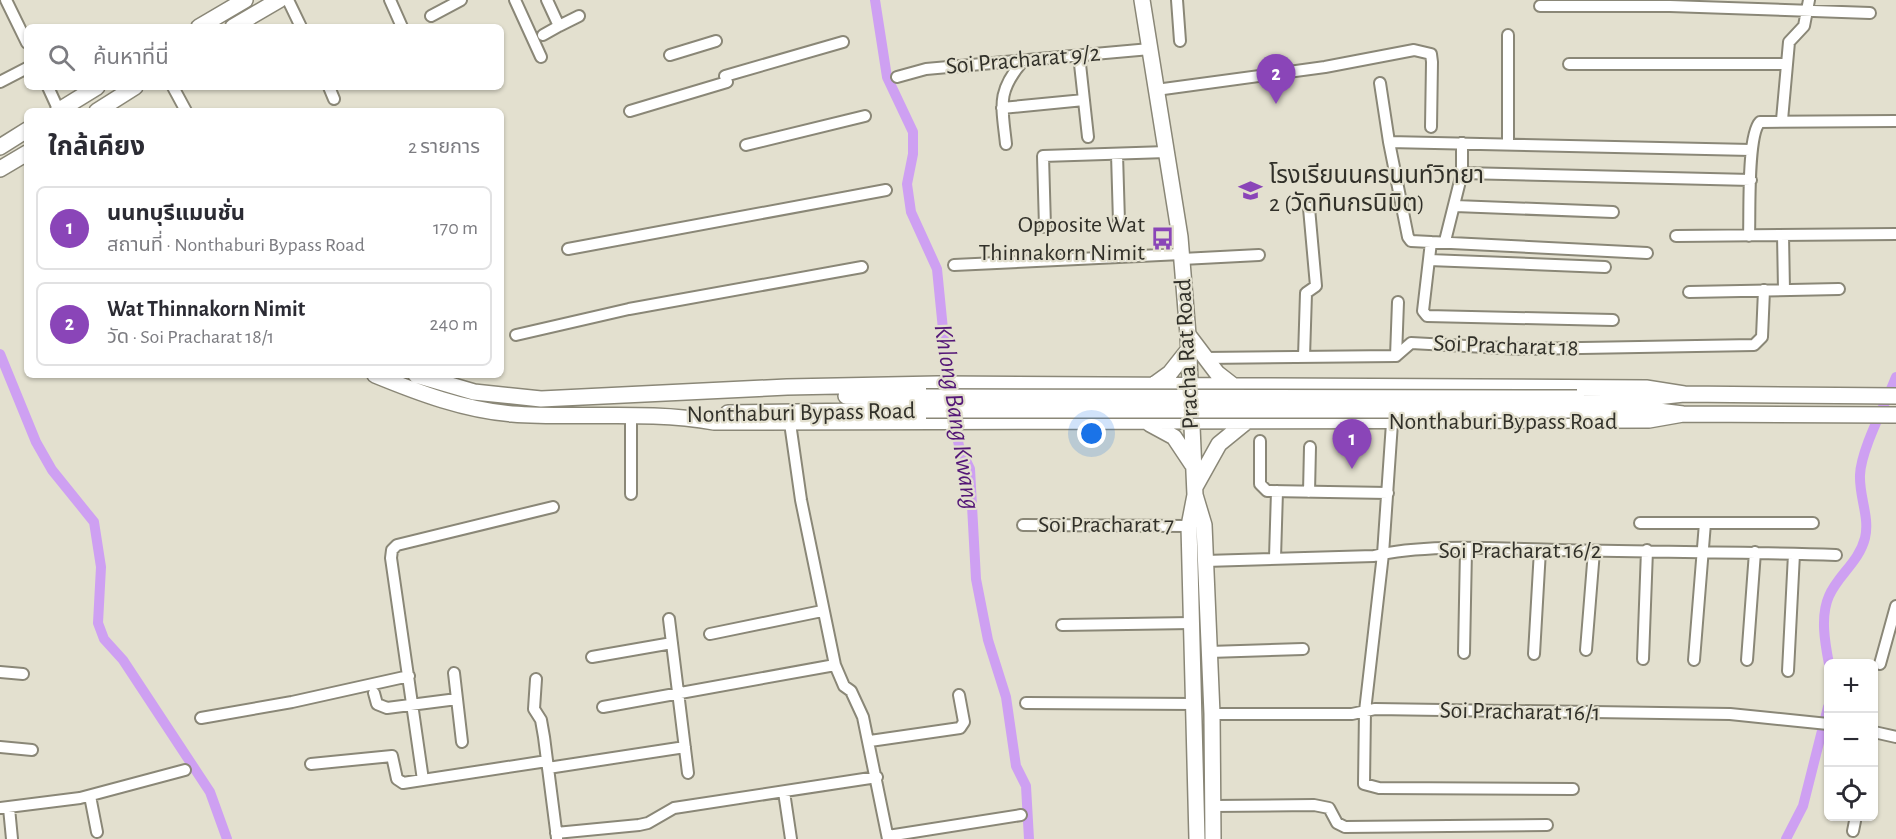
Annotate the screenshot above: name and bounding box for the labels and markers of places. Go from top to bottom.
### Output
pin: 2 [1256,54,1296,104]
place label: โรงเรียนนครนนท์วิทยา 2 (วัดทินกรนิมิต) [1269,162,1484,216]
school or university icon: โรงเรียนนครนนท์วิทยา 2 (วัดทินกรนิมิต) [1238,177,1264,203]
place label: Opposite Wat Thinnakorn Nimit [979,213,1145,265]
bus stop icon: Opposite Wat Thinnakorn Nimit [1150,226,1176,252]
pin: 1 [1332,420,1372,469]

